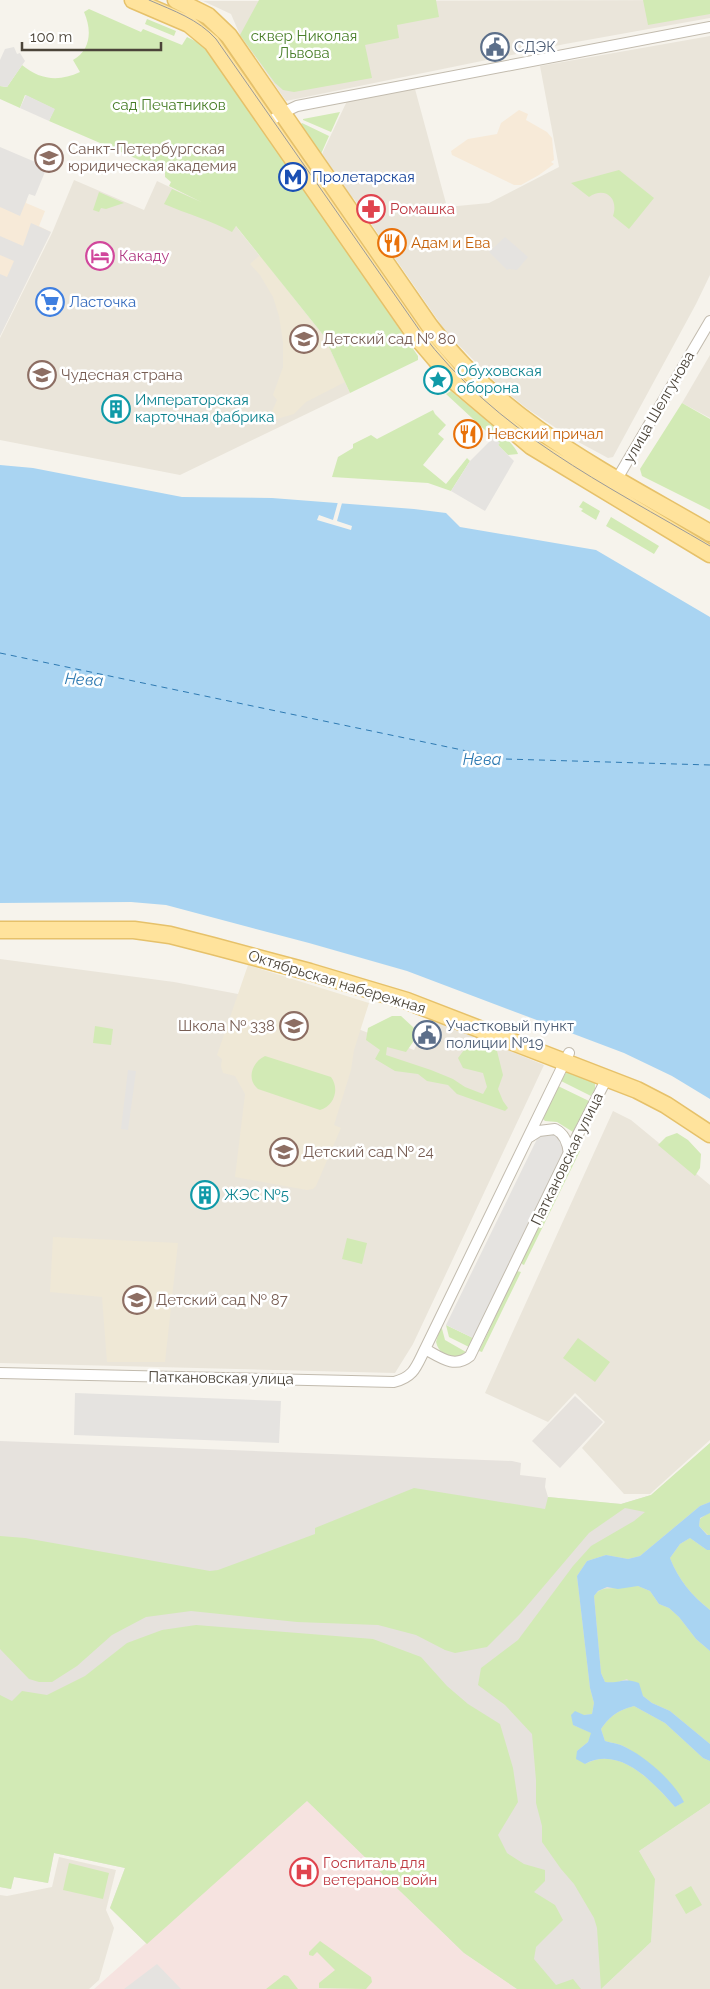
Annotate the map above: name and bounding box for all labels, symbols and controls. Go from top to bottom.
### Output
scale bar [22,20,161,52]
park label: сквер Николая Львова [251,27,357,62]
text: 100 m [30,28,72,46]
public building icon: СДЭК [480,32,510,62]
place label: СДЭК [514,38,556,56]
park label: сад Печатников [112,96,226,114]
place label: Санкт-Петербургская юридическая академия [68,140,237,175]
school or university icon: Санкт-Петербургская юридическая академия [34,143,64,173]
metro station icon: Пролетарская [278,162,308,192]
place label: Пролетарская [312,168,415,186]
pharmacy icon: Ромашка [356,194,386,224]
place label: Ромашка [390,200,455,218]
restaurant icon: Адам и Ева [377,228,407,258]
place label: Адам и Ева [411,234,490,252]
hotel icon: Какаду [85,241,115,271]
place label: Какаду [119,247,169,265]
supermarket icon: Ласточка [35,287,65,317]
place label: Ласточка [69,293,136,311]
school or university icon: Детский сад № 80 [289,324,319,354]
place label: Детский сад № 80 [323,330,456,348]
street label: улица Шелгунова [620,348,698,466]
school or university icon: Чудесная страна [27,360,57,390]
place label: Обуховская оборона [457,362,542,397]
place icon: Обуховская оборона [423,365,453,395]
place label: Чудесная страна [61,366,183,384]
place label: Императорская карточная фабрика [135,391,274,426]
building icon: Императорская карточная фабрика [101,394,131,424]
restaurant icon: Невский причал [453,419,483,449]
place label: Невский причал [487,425,604,443]
water label: Нева [64,669,104,690]
water label: Нева [463,750,502,769]
street label: Октябрьская набережная [246,946,428,1018]
school or university icon: Школа № 338 [279,1011,309,1041]
place label: Школа № 338 [178,1017,275,1035]
place label: Участковый пункт полиции №19 [446,1017,574,1052]
public building icon: Участковый пункт полиции №19 [412,1020,442,1050]
street label: Паткановская улица [527,1090,607,1228]
school or university icon: Детский сад № 24 [269,1137,299,1167]
place label: Детский сад № 24 [303,1143,434,1161]
building icon: ЖЭС №5 [190,1180,220,1210]
place label: ЖЭС №5 [224,1186,289,1204]
school or university icon: Детский сад № 87 [122,1285,152,1315]
place label: Детский сад № 87 [156,1291,288,1309]
street label: Паткановская улица [148,1368,294,1388]
place label: Госпиталь для ветеранов войн [323,1854,437,1889]
hospital icon: Госпиталь для ветеранов войн [289,1857,319,1887]

